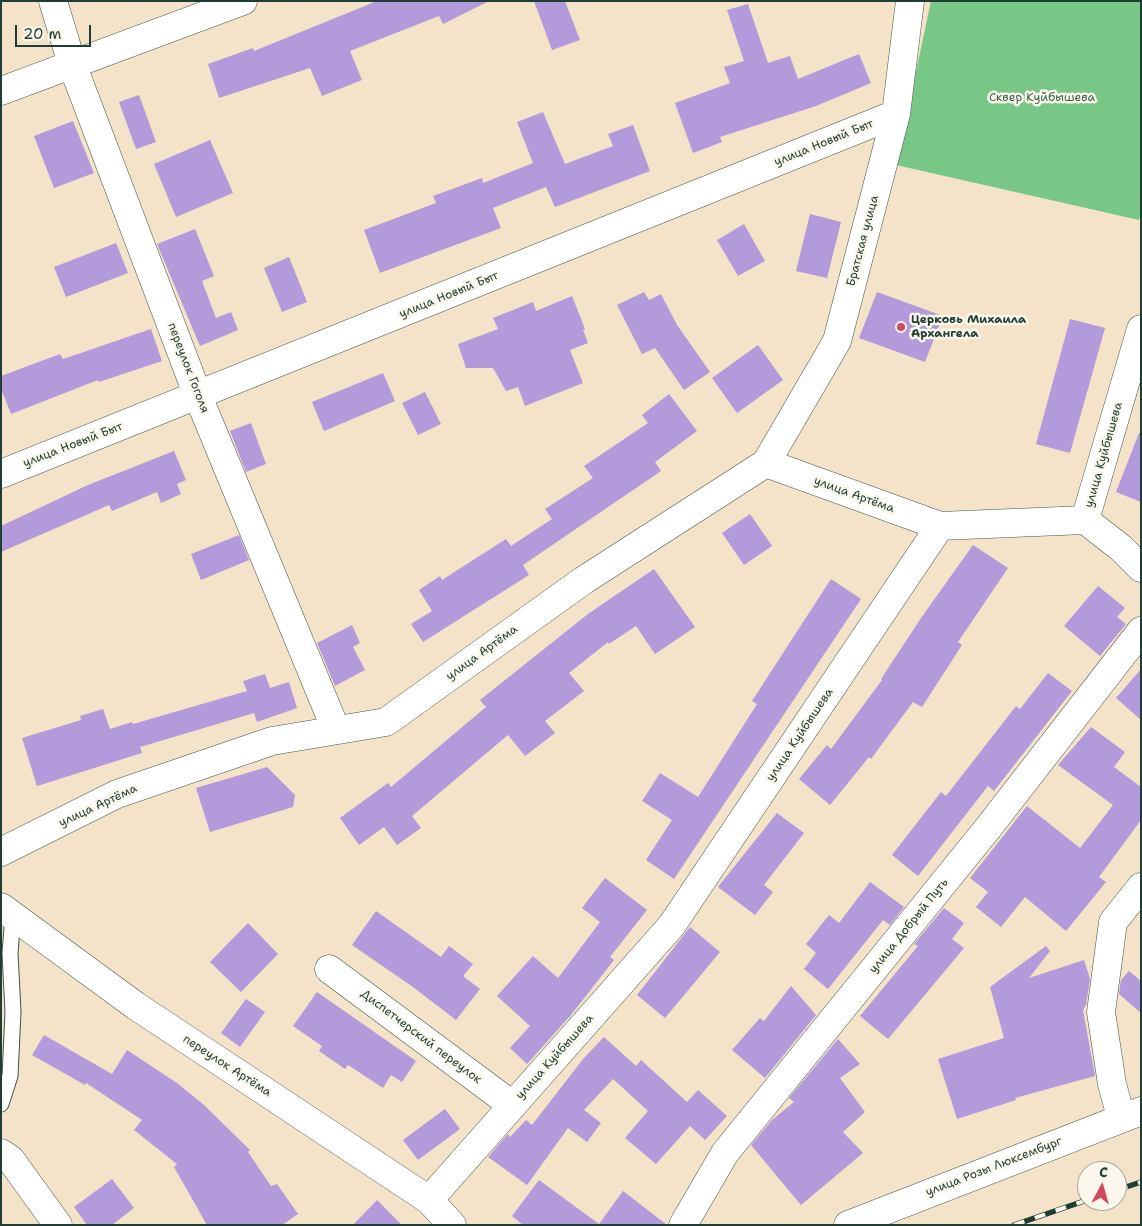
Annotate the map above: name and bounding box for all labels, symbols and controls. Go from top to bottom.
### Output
scale bar [18,15,94,47]
text: 20 m [23,24,62,44]
park label: Сквер Куйбышева [989,91,1095,105]
street label: улица Новый Быт [772,117,876,169]
street label: Братская улица [844,194,882,288]
street label: улица Новый Быт [397,269,501,321]
place label: Церковь Михаила Архангела [911,313,1026,341]
street label: переулок Гоголя [164,321,212,415]
marker: Церковь Михаила Архангела [895,321,907,333]
street label: улица Куйбышева [1082,401,1126,509]
street label: улица Новый Быт [21,419,125,471]
street label: улица Артёма [812,474,896,516]
street label: улица Артёма [444,622,520,684]
street label: улица Куйбышева [764,686,836,784]
street label: улица Артёма [57,782,139,830]
street label: улица Добрый Путь [866,876,952,976]
street label: Диспетчерский переулок [358,987,484,1087]
street label: улица Куйбышева [513,1012,597,1102]
street label: переулок Артёма [180,1032,274,1100]
street label: улица Розы Люксембург [924,1134,1064,1200]
north arrow [1077,1161,1127,1211]
text: С [1098,1163,1109,1181]

